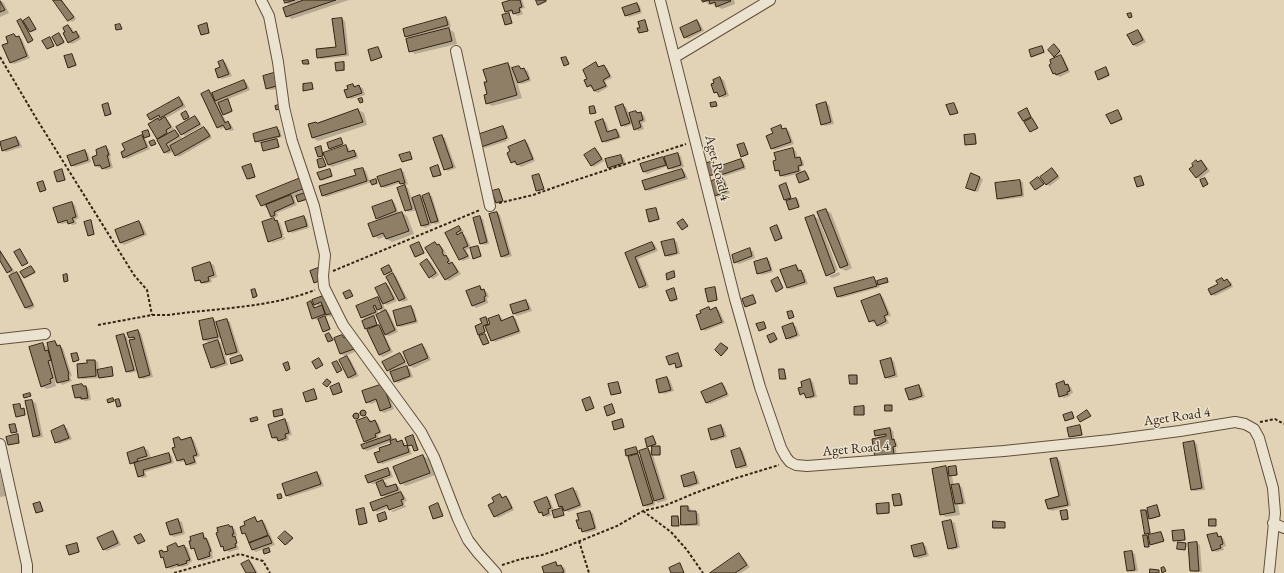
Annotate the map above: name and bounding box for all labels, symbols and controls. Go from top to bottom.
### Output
street label: Aget Road 4 [701,133,733,203]
street label: Aget Road 4 [1143,404,1211,430]
street label: Aget Road 4 [822,438,890,460]

